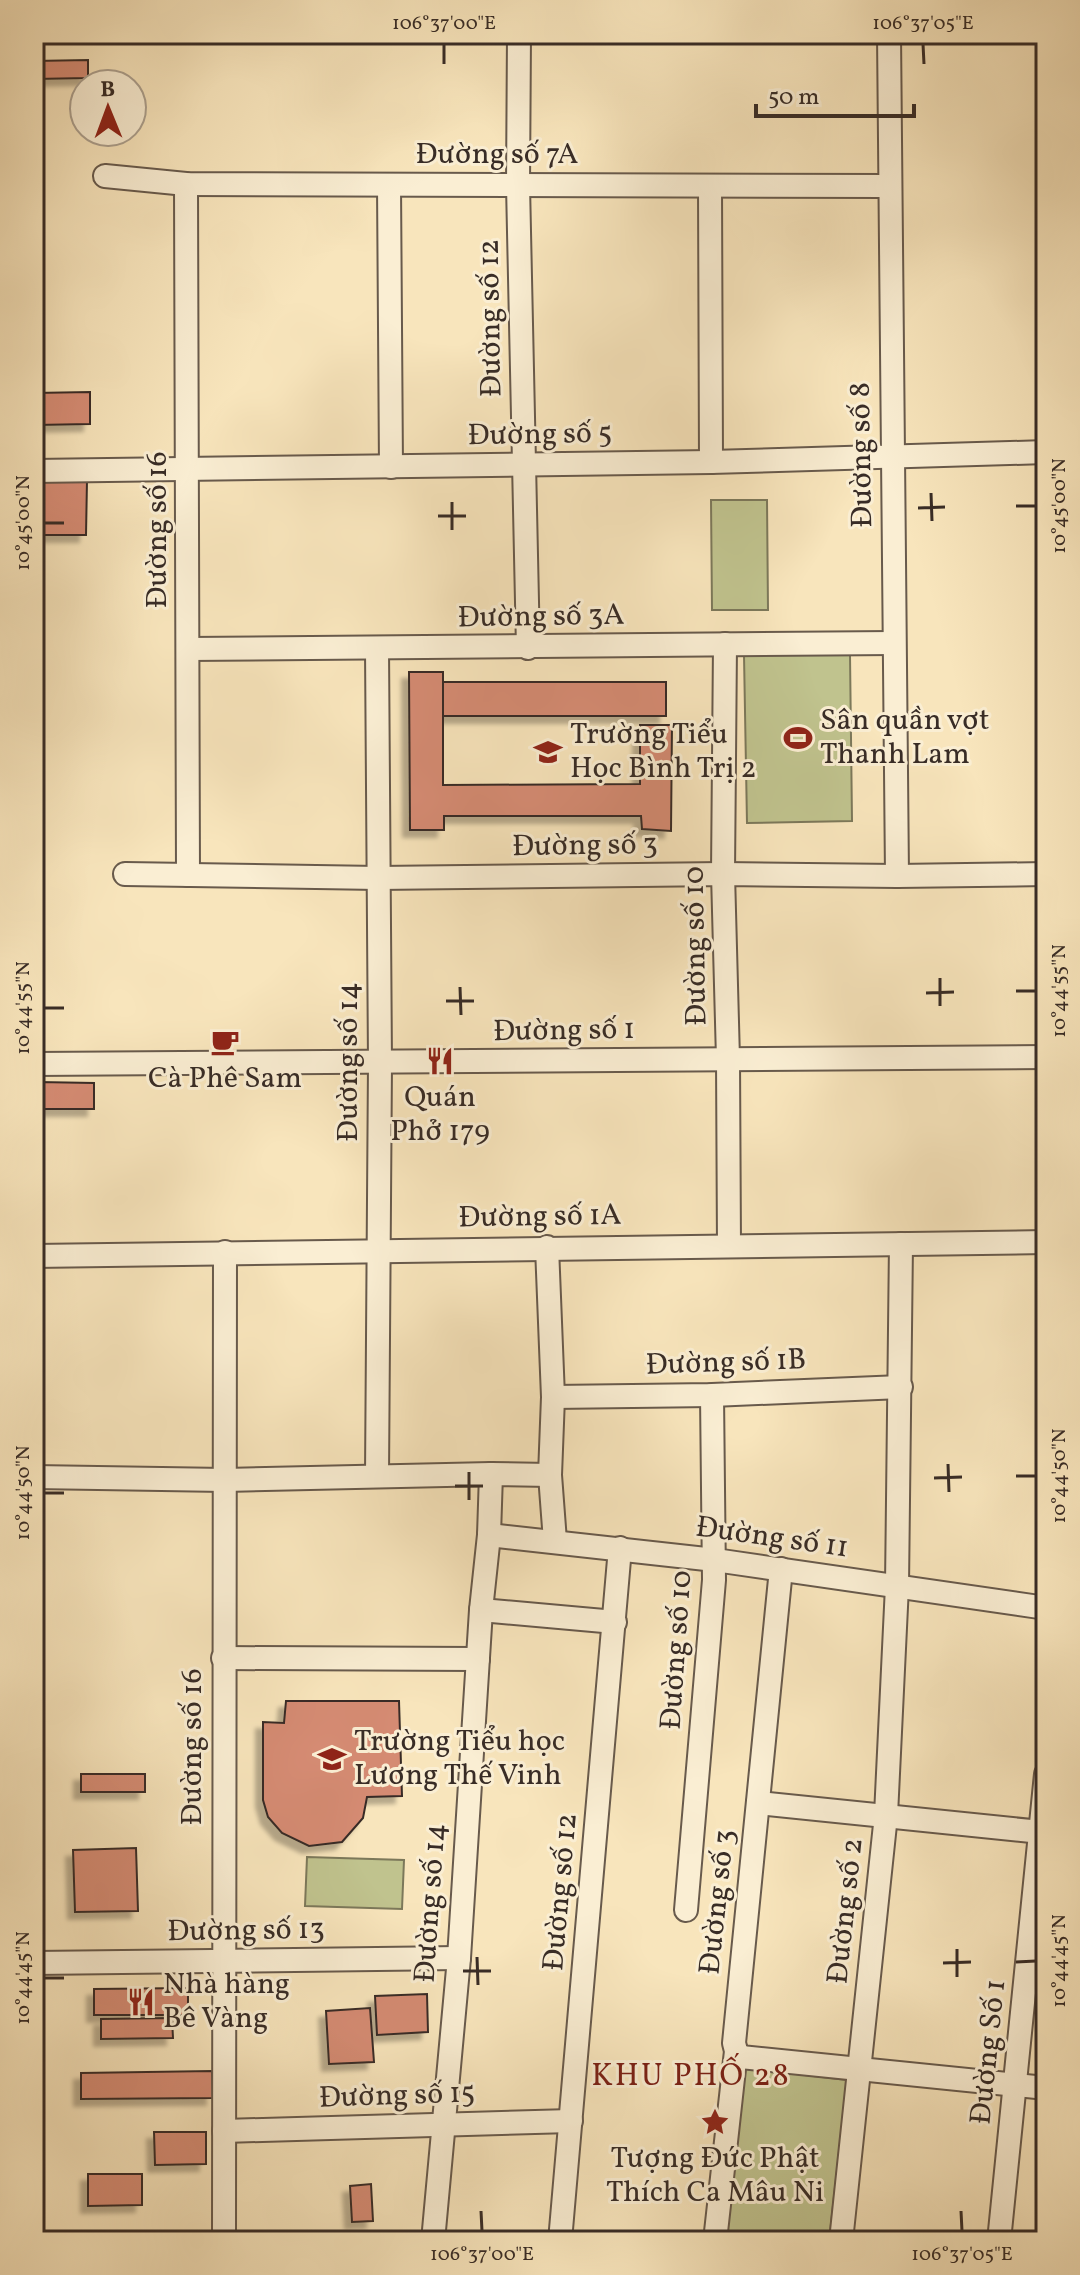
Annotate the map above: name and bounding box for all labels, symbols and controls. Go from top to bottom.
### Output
text: 106°37'00"E [392,10,496,38]
text: 106°37'05"E [872,10,974,38]
north arrow [68,68,148,148]
scale bar [756,68,914,118]
text: B [100,75,115,106]
text: 50 m [768,81,820,115]
street label: Đường số 7A [416,134,579,176]
street label: Đường số 12 [469,239,513,397]
street label: Đường số 8 [840,382,884,528]
street label: Đường số 5 [467,413,613,457]
street label: Đường số 16 [137,451,179,609]
text: 10°45'00"N [1046,458,1074,554]
text: 10°45'00"N [10,475,38,571]
street label: Đường số 3A [457,595,625,639]
place label: Sân quần vợt Thanh Lam [820,700,990,776]
place label: Trường Tiểu Học Bình Trị 2 [570,714,757,790]
sports icon: Sân quần vợt Thanh Lam [783,723,813,753]
school or university icon: Trường Tiểu Học Bình Trị 2 [533,737,563,767]
street label: Đường số 3 [512,824,658,868]
street label: Đường số 10 [674,866,718,1026]
text: 10°44'55"N [1046,944,1074,1038]
text: 10°44'55"N [10,961,38,1055]
street label: Đường số 14 [328,982,370,1142]
street label: Đường số 1 [493,1009,635,1053]
cafe icon: Cà Phê Sam [210,1027,240,1057]
restaurant icon: Quán Phở 179 [425,1046,455,1076]
place label: Cà Phê Sam [148,1058,302,1100]
place label: Quán Phở 179 [390,1077,490,1153]
street label: Đường số 1A [458,1195,622,1239]
street label: Đường số 1B [645,1339,807,1387]
text: 10°44'50"N [1046,1428,1074,1524]
text: 10°44'50"N [10,1445,38,1541]
street label: Đường số 11 [693,1507,851,1569]
street label: Đường số 10 [650,1569,704,1731]
street label: Đường số 16 [172,1668,214,1826]
place label: Trường Tiểu học Lương Thế Vinh [354,1721,565,1797]
school or university icon: Trường Tiểu học Lương Thế Vinh [317,1744,347,1774]
street label: Đường số 12 [533,1811,589,1973]
street label: Đường số 14 [404,1822,458,1984]
street label: Đường số 3 [689,1827,747,1977]
street label: Đường số 2 [817,1836,875,1986]
street label: Đường số 13 [167,1909,325,1953]
text: 10°44'45"N [1046,1914,1074,2008]
text: 10°44'45"N [10,1931,38,2025]
place label: Nhà hàng Bê Vàng [163,1964,290,2040]
street label: Đường Số 1 [961,1977,1017,2127]
restaurant icon: Nhà hàng Bê Vàng [126,1987,156,2017]
district label: KHU PHỐ 28 [591,2053,791,2099]
street label: Đường số 15 [318,2072,476,2120]
place icon: Tượng Đức Phật Thích Ca Mâu Ni [700,2107,730,2137]
place label: Tượng Đức Phật Thích Ca Mâu Ni [606,2138,824,2214]
text: 106°37'00"E [430,2241,534,2269]
text: 106°37'05"E [911,2241,1013,2269]

